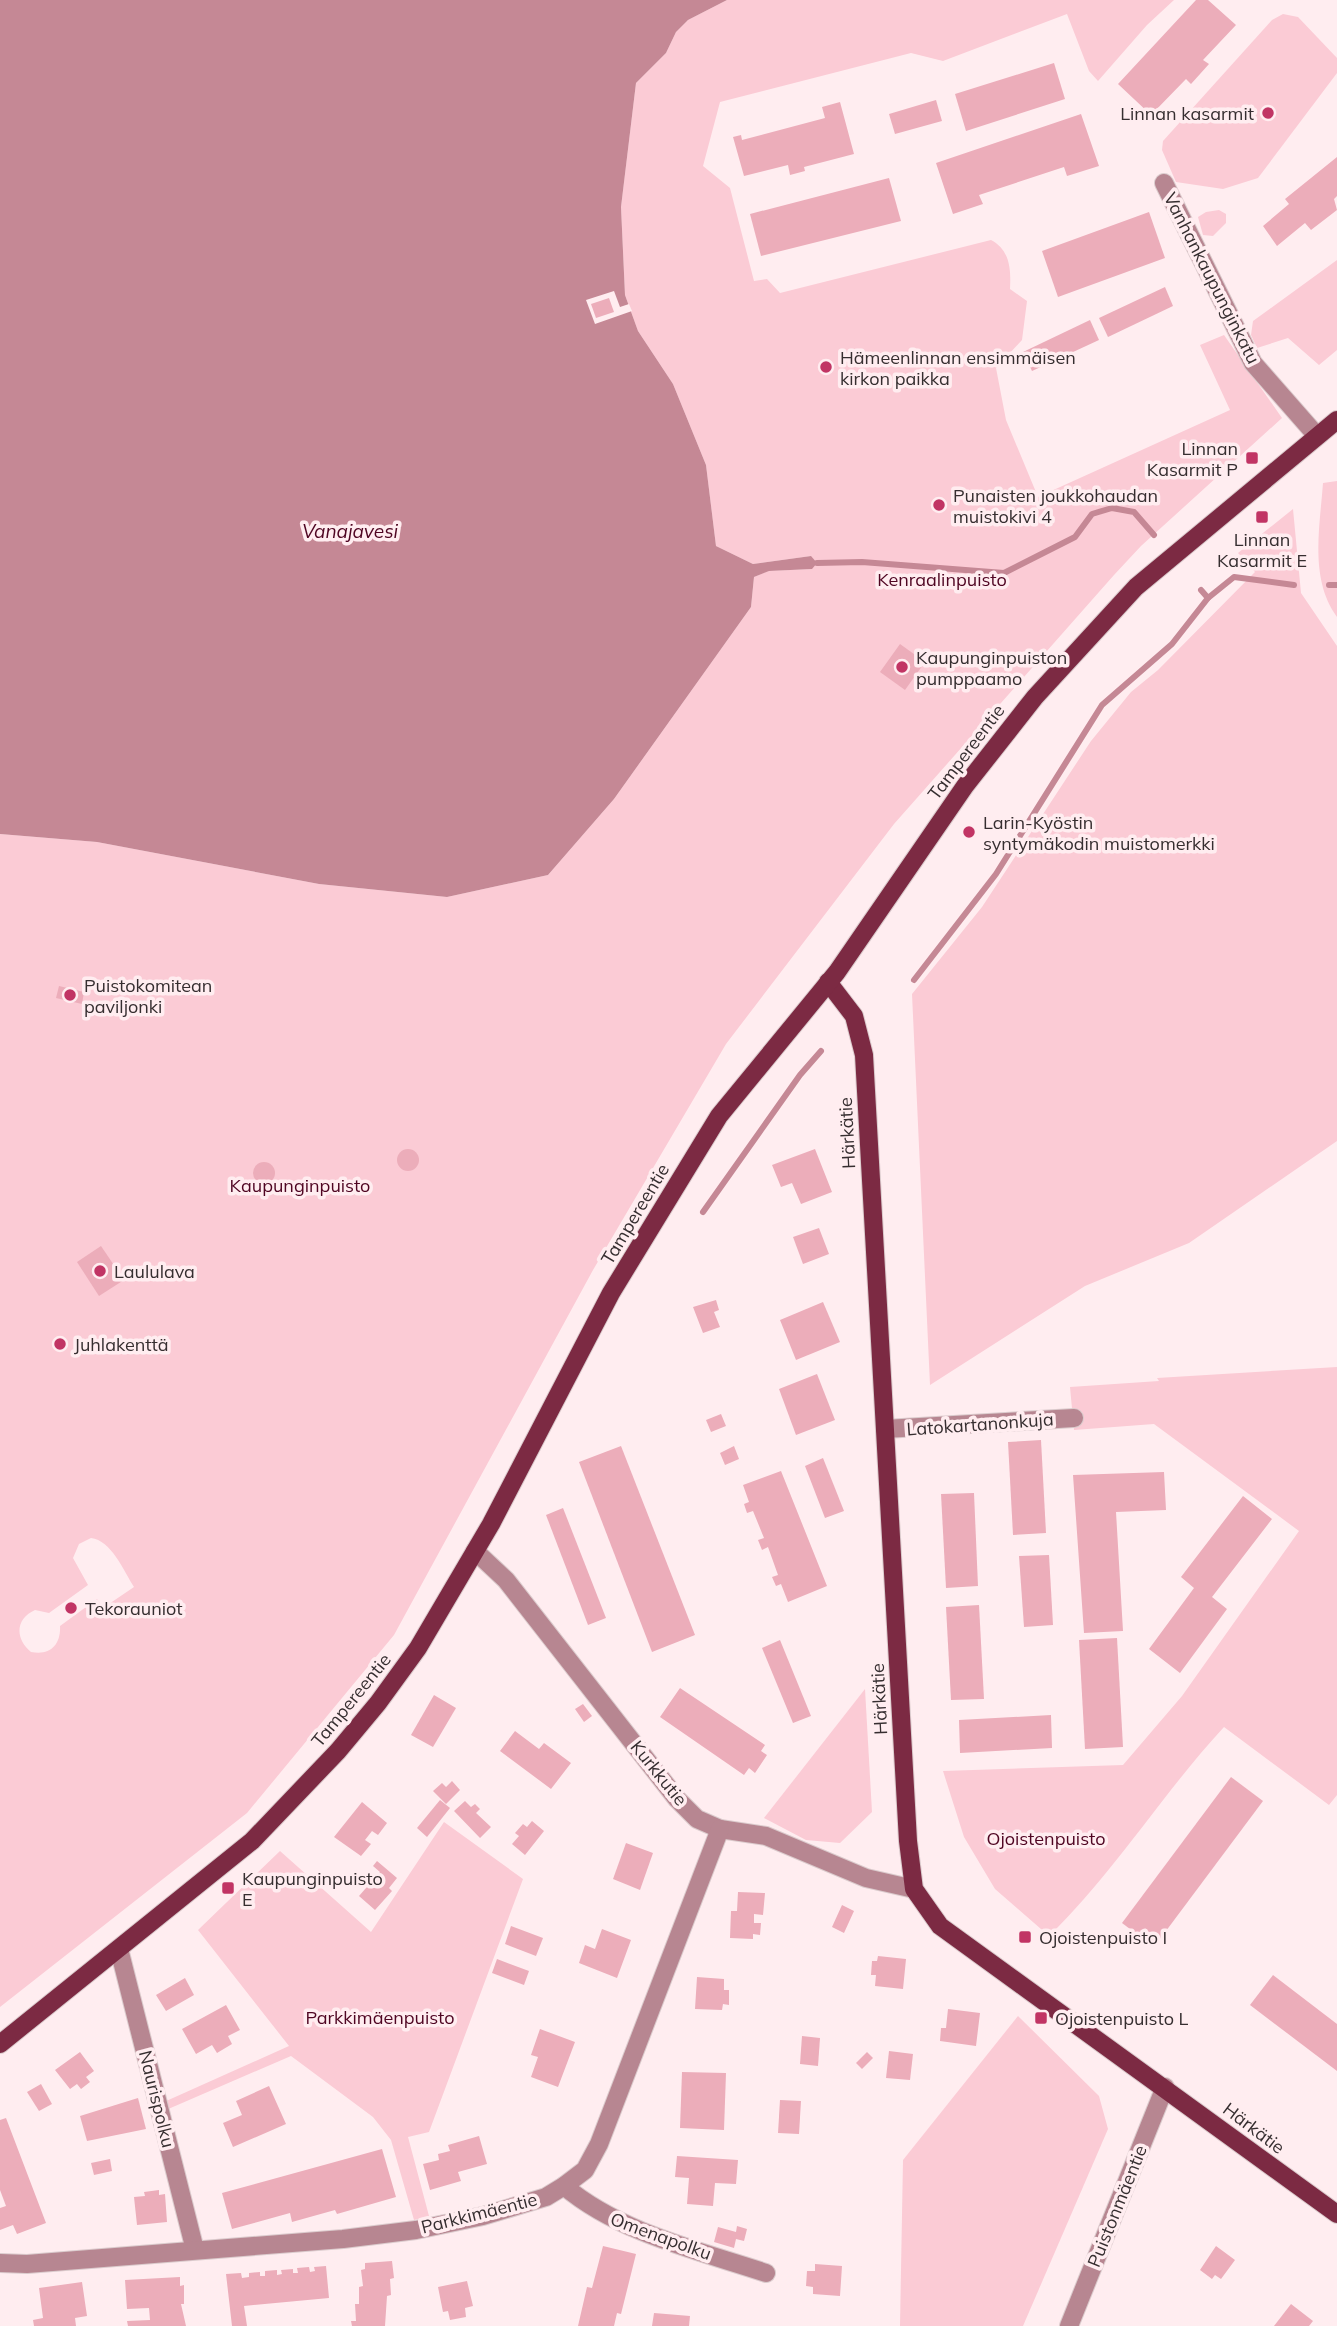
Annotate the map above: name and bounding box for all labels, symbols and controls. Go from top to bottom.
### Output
place label: Linnan kasarmit [1120,102,1254,125]
marker: Linnan kasarmit [1260,105,1276,121]
street label: Vanhankaupunginkatu [1159,188,1265,368]
place label: Hämeenlinnan ensimmäisen kirkon paikka [840,346,1076,390]
marker: Hämeenlinnan ensimmäisen kirkon paikka [818,359,834,375]
place label: Linnan Kasarmit P [1147,437,1238,481]
marker: Linnan Kasarmit P [1244,450,1260,466]
place label: Punaisten joukkohaudan muistokivi 4 [953,484,1158,528]
marker: Punaisten joukkohaudan muistokivi 4 [931,497,947,513]
marker: Linnan Kasarmit E [1254,509,1270,525]
water label: Vanajavesi [302,519,399,543]
place label: Linnan Kasarmit E [1217,528,1307,572]
park label: Kenraalinpuisto [877,568,1007,591]
place label: Kaupunginpuiston pumppaamo [916,646,1067,690]
marker: Kaupunginpuiston pumppaamo [894,659,910,675]
street label: Tampereentie [923,700,1009,804]
place label: Larin-Kyöstin syntymäkodin muistomerkki [983,811,1215,855]
marker: Larin-Kyöstin syntymäkodin muistomerkki [961,824,977,840]
place label: Puistokomitean paviljonki [84,974,212,1018]
marker: Puistokomitean paviljonki [62,987,78,1003]
street label: Härkätie [834,1097,860,1169]
street label: Tampereentie [596,1159,674,1269]
park label: Kaupunginpuisto [230,1174,370,1197]
place label: Laululava [114,1260,195,1283]
marker: Laululava [92,1263,108,1279]
place label: Juhlakenttä [74,1333,169,1356]
marker: Juhlakenttä [52,1336,68,1352]
street label: Latokartanonkuja [906,1407,1054,1441]
place label: Tekorauniot [85,1597,183,1620]
marker: Tekorauniot [63,1600,79,1616]
street label: Tampereentie [306,1649,396,1751]
street label: Härkätie [866,1663,892,1735]
street label: Kurkkutie [626,1736,692,1810]
park label: Ojoistenpuisto [987,1827,1105,1850]
place label: Kaupunginpuisto E [242,1867,383,1911]
marker: Kaupunginpuisto E [220,1880,236,1896]
place label: Ojoistenpuisto I [1039,1926,1167,1949]
marker: Ojoistenpuisto I [1017,1929,1033,1945]
park label: Parkkimäenpuisto [305,2006,455,2029]
place label: Ojoistenpuisto L [1055,2007,1189,2030]
marker: Ojoistenpuisto L [1033,2010,1049,2026]
street label: Naurispolku [134,2048,180,2150]
street label: Härkätie [1218,2097,1290,2159]
street label: Puistonmäentie [1082,2142,1152,2270]
street label: Parkkimäentie [419,2187,539,2239]
street label: Omenapolku [607,2207,715,2265]

